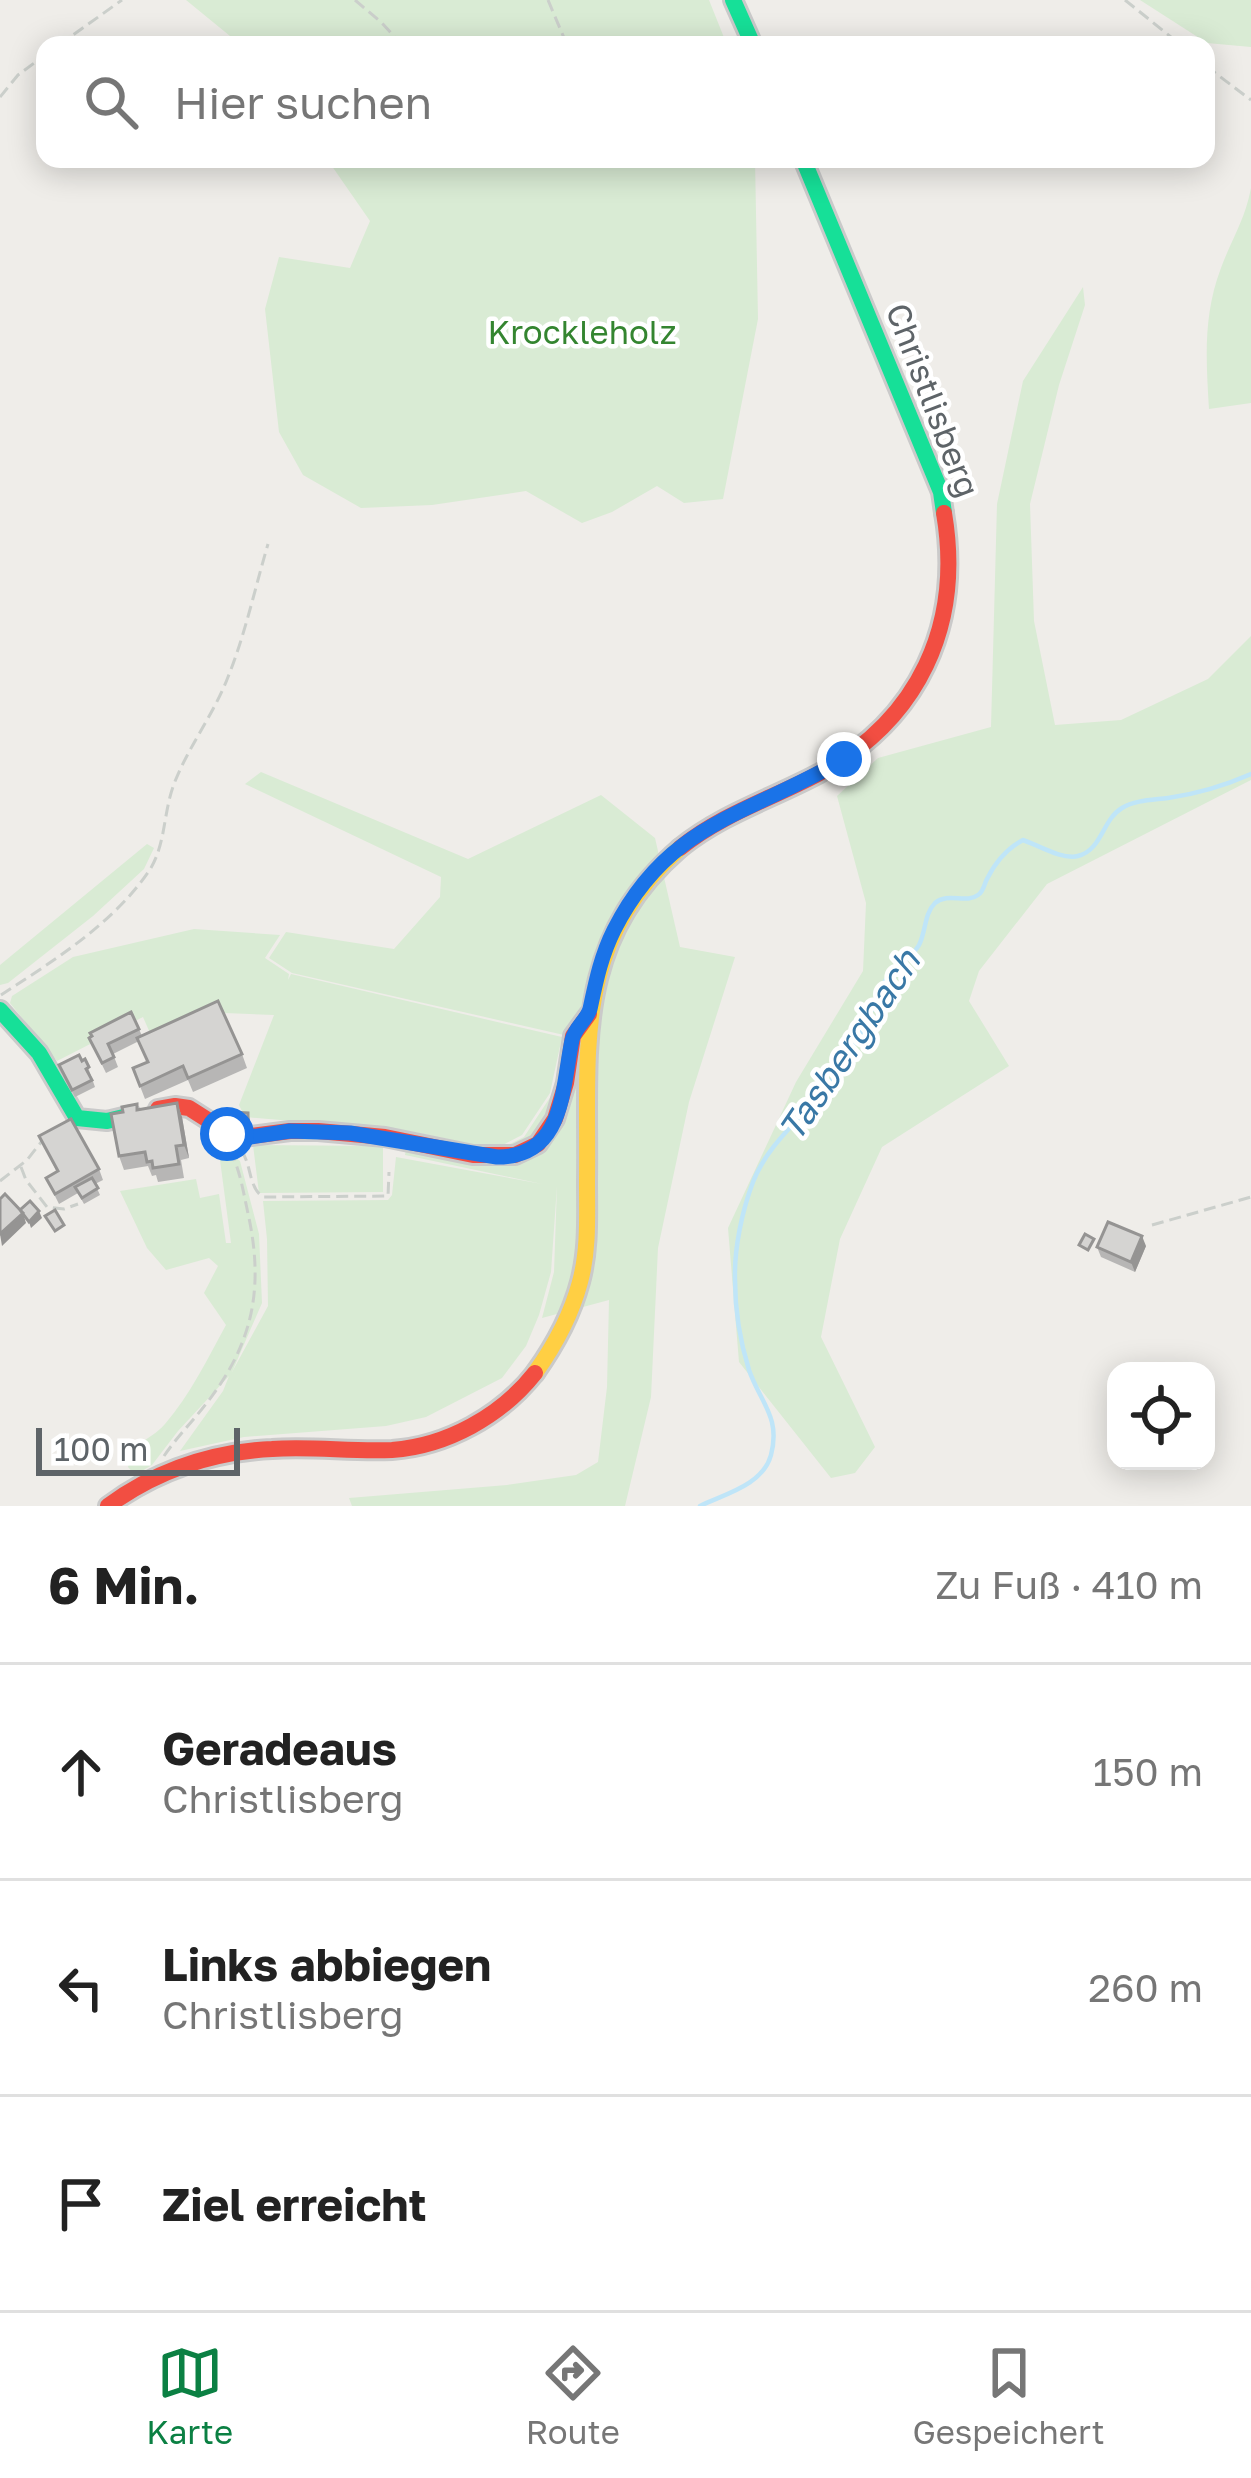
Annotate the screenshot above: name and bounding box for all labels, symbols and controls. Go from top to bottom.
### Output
search box [36,36,1215,168]
icon: search [78,69,144,135]
text: Hier suchen [174,75,432,129]
street label: Christlisberg [879,297,988,502]
park label: Krockleholz [488,312,676,351]
route end [817,732,871,786]
water label: Tasbergbach [769,939,929,1149]
route start [200,1107,254,1161]
map controls [1107,1362,1215,1470]
button: locate [1107,1362,1215,1470]
scale bar [36,1422,240,1475]
text: 100 m [54,1429,148,1468]
text: 6 Min. [48,1554,200,1615]
text: Zu Fuß · 410 m [935,1561,1203,1608]
text: Geradeaus [162,1721,397,1775]
icon: ahead [48,1739,114,1805]
text: 150 m [1093,1748,1203,1795]
text: Christlisberg [162,1775,403,1822]
text: Links abbiegen [162,1937,491,1991]
icon: left [48,1955,114,2021]
text: 260 m [1088,1964,1203,2011]
text: Christlisberg [162,1991,403,2038]
icon: arrive [48,2171,114,2237]
text: Ziel erreicht [162,2177,427,2231]
tab: Karte [146,2340,233,2451]
tab: Route [526,2340,620,2451]
tab: Gespeichert [912,2340,1105,2451]

